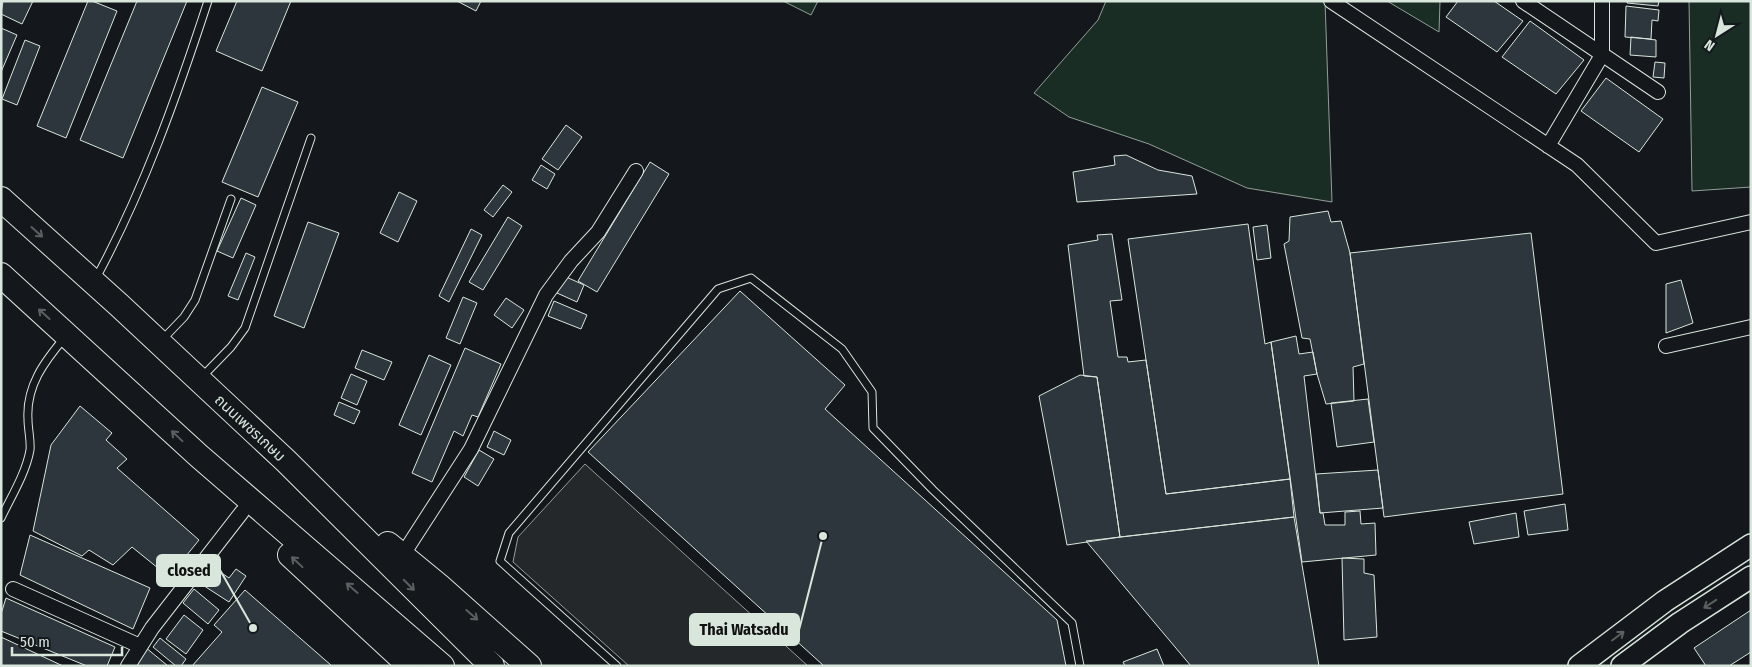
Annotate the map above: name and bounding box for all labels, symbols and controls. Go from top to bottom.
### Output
north arrow [1692,10,1742,60]
text: N [1701,36,1718,54]
one-way arrow [31,226,44,238]
one-way arrow [38,308,51,320]
street label: ถนนเพชรเกษม [211,391,289,465]
one-way arrow [170,430,183,442]
callout: closed [157,555,220,586]
one-way arrow [291,556,303,568]
text: closed [167,561,211,580]
one-way arrow [403,578,415,591]
one-way arrow [346,583,359,594]
one-way arrow [1703,599,1717,609]
one-way arrow [465,609,478,621]
callout: Thai Watsadu [690,614,799,645]
text: Thai Watsadu [699,620,789,639]
scale bar [12,624,122,656]
one-way arrow [1611,631,1624,642]
text: 50 m [20,633,50,651]

